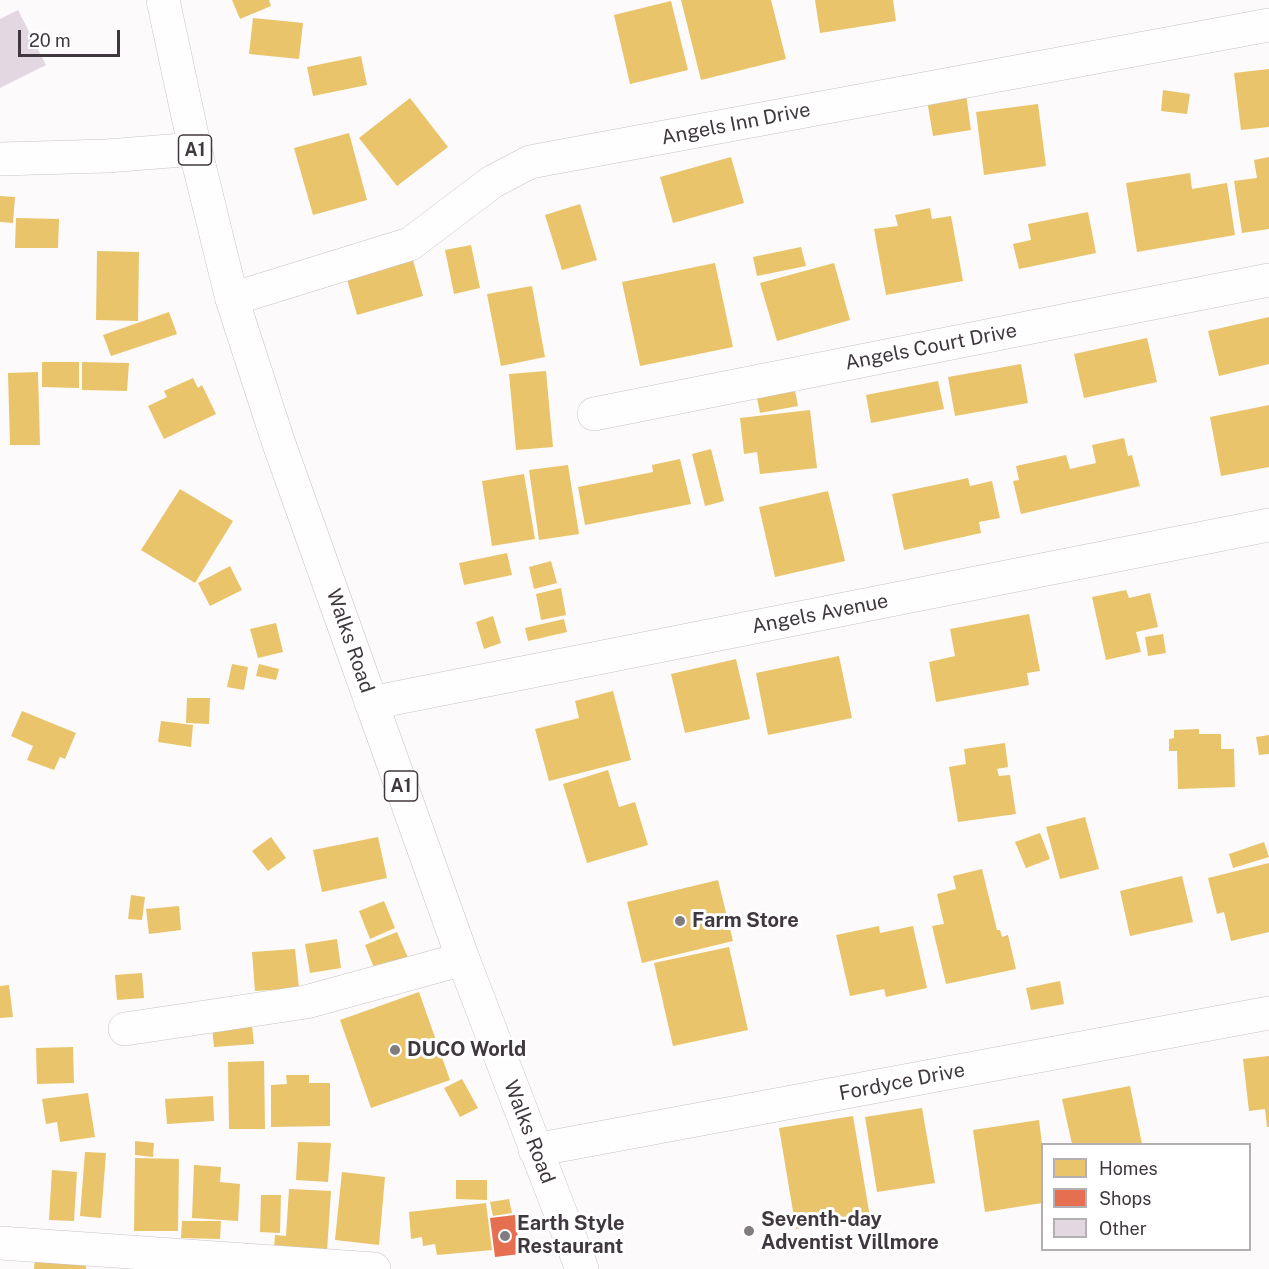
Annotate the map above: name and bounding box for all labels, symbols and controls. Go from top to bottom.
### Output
scale bar [21,18,123,56]
text: 20 m [29,30,71,51]
street label: Angels Inn Drive [659,98,813,150]
road number: A1 [178,135,212,165]
street label: Angels Court Drive [843,319,1019,375]
street label: Walks Road [321,586,379,696]
street label: Angels Avenue [750,589,890,639]
road number: A1 [384,771,418,801]
place label: Farm Store [692,909,799,933]
marker: Farm Store [673,914,687,928]
place label: DUCO World [407,1038,526,1062]
marker: DUCO World [388,1043,402,1057]
street label: Fordyce Drive [837,1058,967,1106]
street label: Walks Road [498,1077,560,1187]
legend [1041,1143,1251,1251]
text: Homes [1099,1158,1158,1179]
text: Shops [1099,1188,1151,1209]
place label: Seventh-day Adventist Villmore [761,1208,939,1255]
place label: Earth Style Restaurant [517,1212,624,1259]
text: Other [1099,1218,1147,1239]
marker: Seventh-day Adventist Villmore [742,1224,756,1238]
marker: Earth Style Restaurant [498,1229,512,1243]

